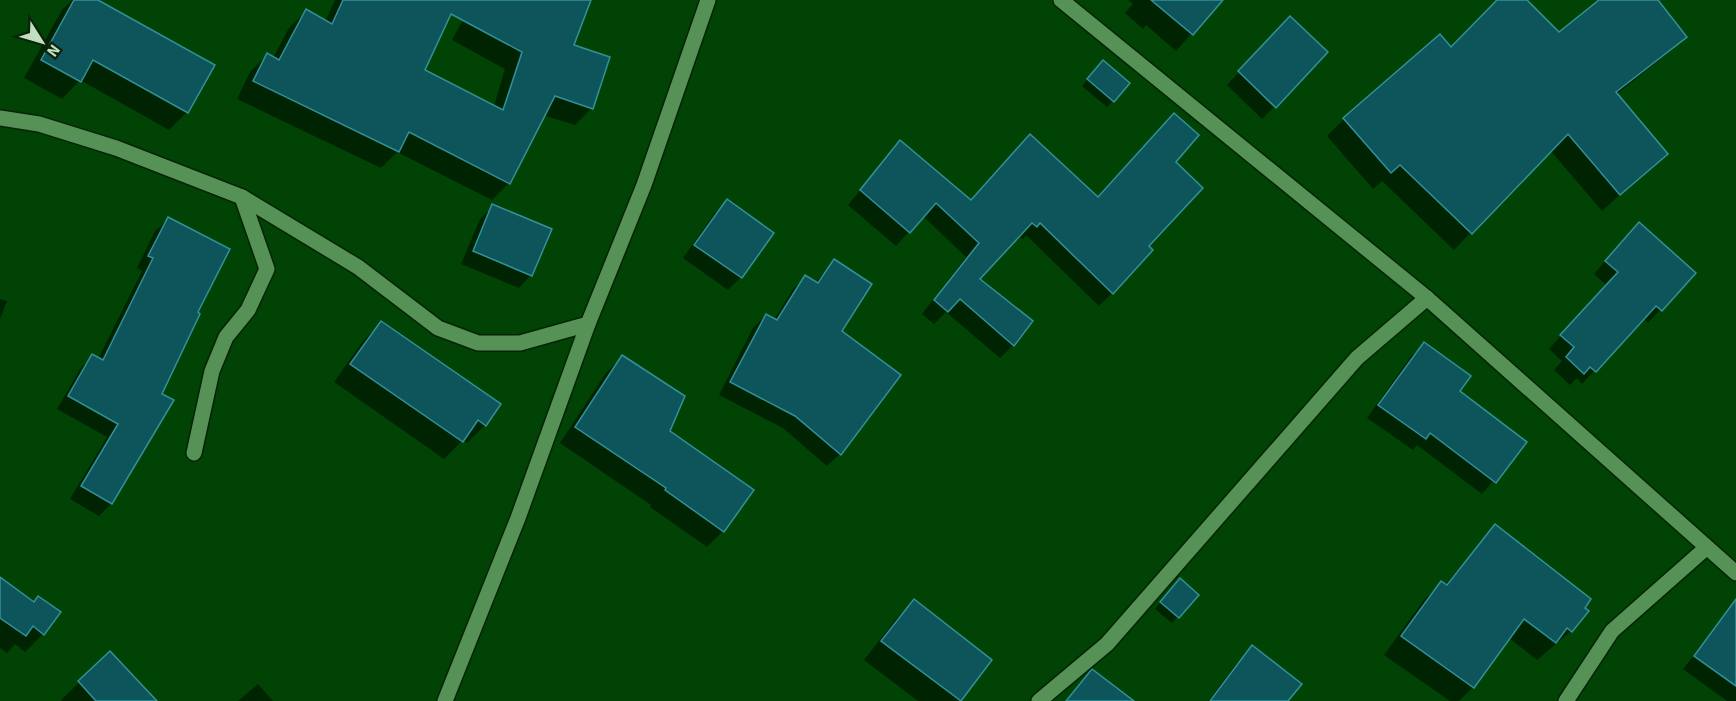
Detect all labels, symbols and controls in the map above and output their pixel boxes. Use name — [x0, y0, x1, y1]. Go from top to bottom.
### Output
north arrow — [12, 12, 72, 72]
text: N — [41, 40, 65, 61]

